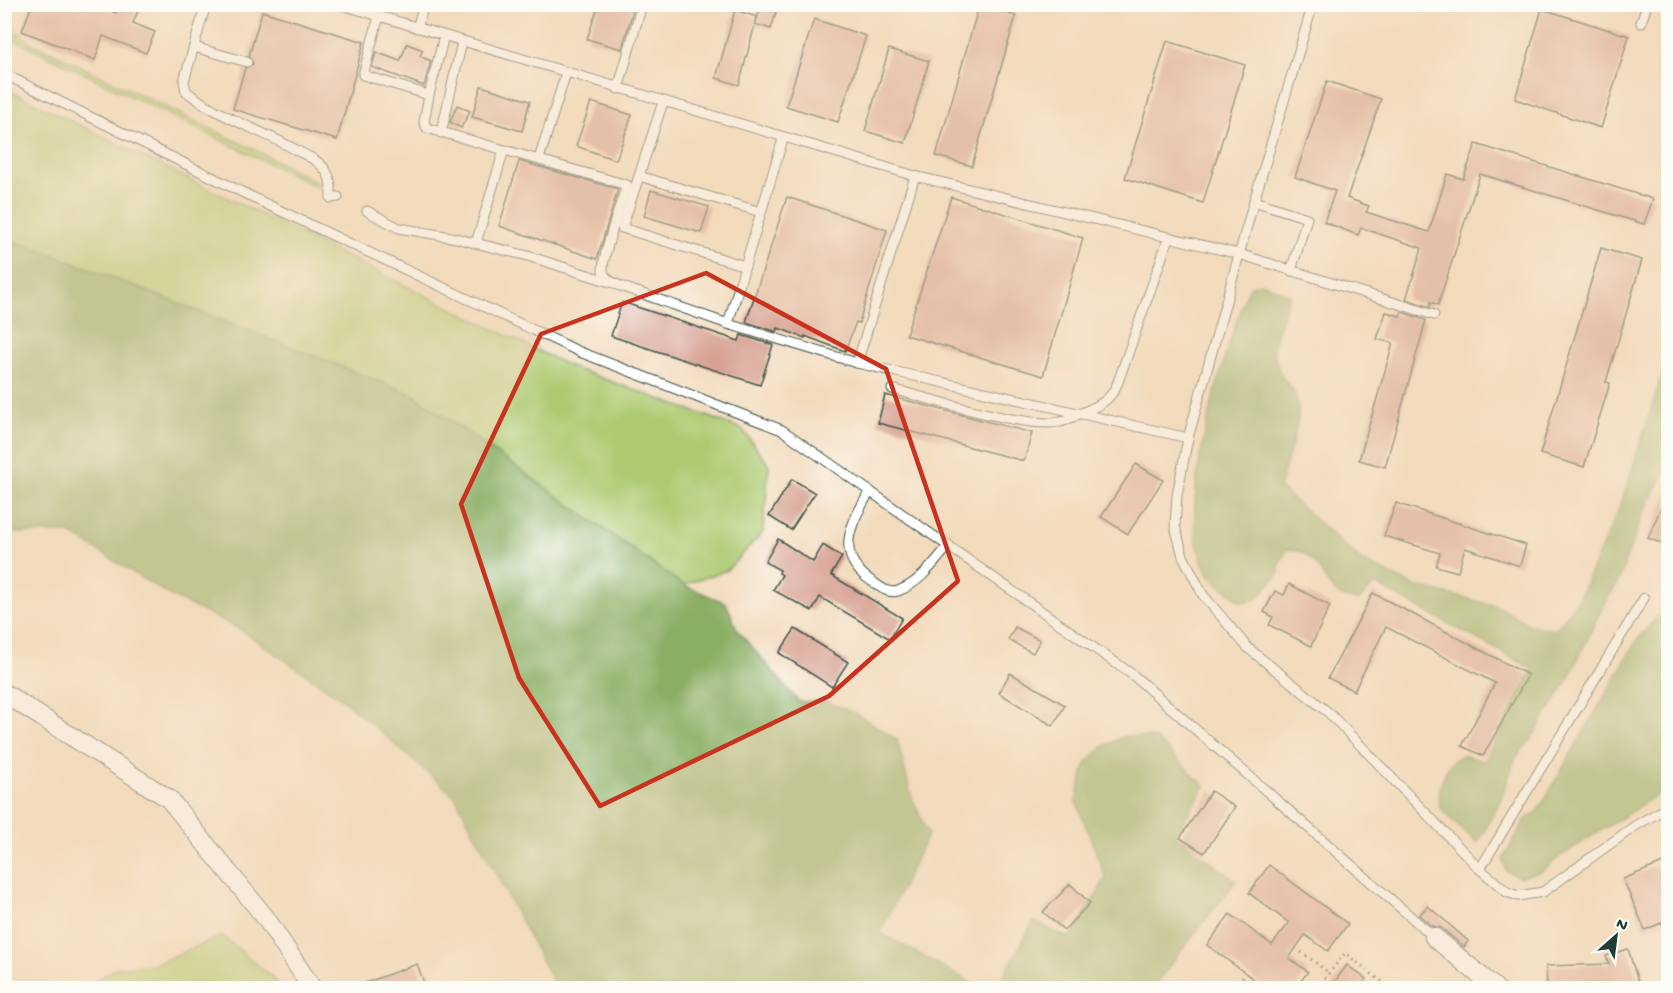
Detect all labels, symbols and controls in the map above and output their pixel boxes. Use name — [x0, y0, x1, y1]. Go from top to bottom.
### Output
north arrow — [1586, 906, 1646, 966]
text: N — [1612, 915, 1631, 937]

